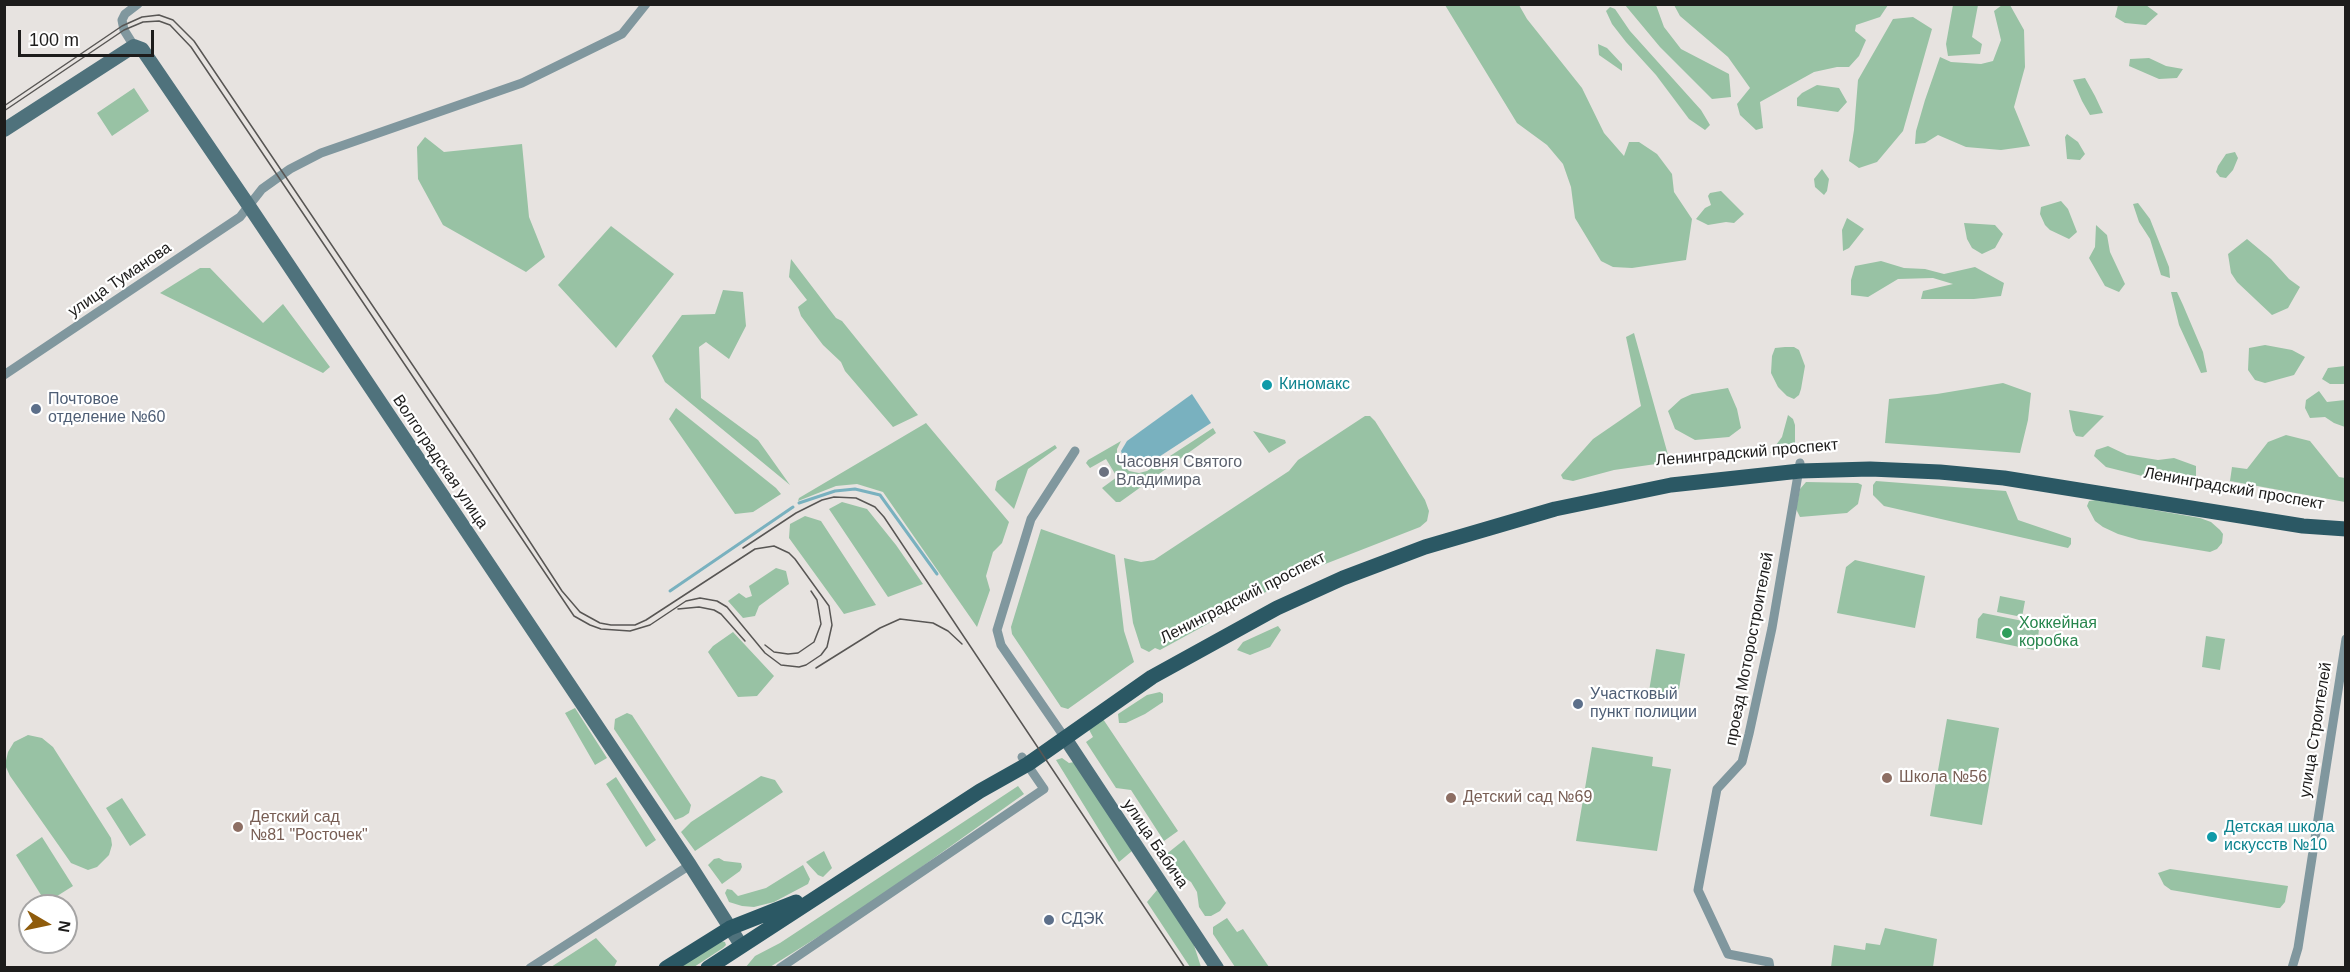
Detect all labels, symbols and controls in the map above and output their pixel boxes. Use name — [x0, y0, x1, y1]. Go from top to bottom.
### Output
scale bar — [21, 18, 158, 56]
text: 100 m — [29, 30, 79, 50]
street label: улица Туманова — [65, 238, 175, 322]
place label: Киномакс — [1279, 375, 1350, 395]
marker: Киномакс — [1260, 378, 1274, 392]
place label: Почтовое отделение №60 — [48, 390, 165, 428]
street label: Волгоградская улица — [388, 391, 492, 533]
marker: Почтовое отделение №60 — [29, 402, 43, 416]
street label: Ленинградский проспект — [1655, 435, 1839, 471]
place label: Часовня Святого Владимира — [1116, 453, 1242, 491]
street label: Ленинградский проспект — [2142, 464, 2326, 514]
marker: Часовня Святого Владимира — [1097, 465, 1111, 479]
street label: Ленинградский проспект — [1157, 548, 1329, 648]
street label: проезд Моторостроителей — [1722, 551, 1778, 747]
place label: Хоккейная коробка — [2019, 614, 2097, 652]
marker: Хоккейная коробка — [2000, 626, 2014, 640]
street label: улица Строителей — [2296, 661, 2336, 799]
place label: Участковый пункт полиции — [1590, 685, 1697, 723]
marker: Участковый пункт полиции — [1571, 697, 1585, 711]
place label: Школа №56 — [1899, 768, 1987, 788]
marker: Школа №56 — [1880, 771, 1894, 785]
place label: Детский сад №69 — [1463, 788, 1592, 808]
marker: Детский сад №69 — [1444, 791, 1458, 805]
street label: улица Бабича — [1118, 796, 1192, 892]
place label: Детский сад №81 "Росточек" — [250, 808, 368, 846]
place label: Детская школа искусств №10 — [2224, 818, 2335, 856]
marker: Детский сад №81 "Росточек" — [231, 820, 245, 834]
marker: Детская школа искусств №10 — [2205, 830, 2219, 844]
north arrow — [18, 894, 78, 954]
place label: СДЭК — [1061, 910, 1104, 930]
marker: СДЭК — [1042, 913, 1056, 927]
text: N — [55, 920, 74, 934]

